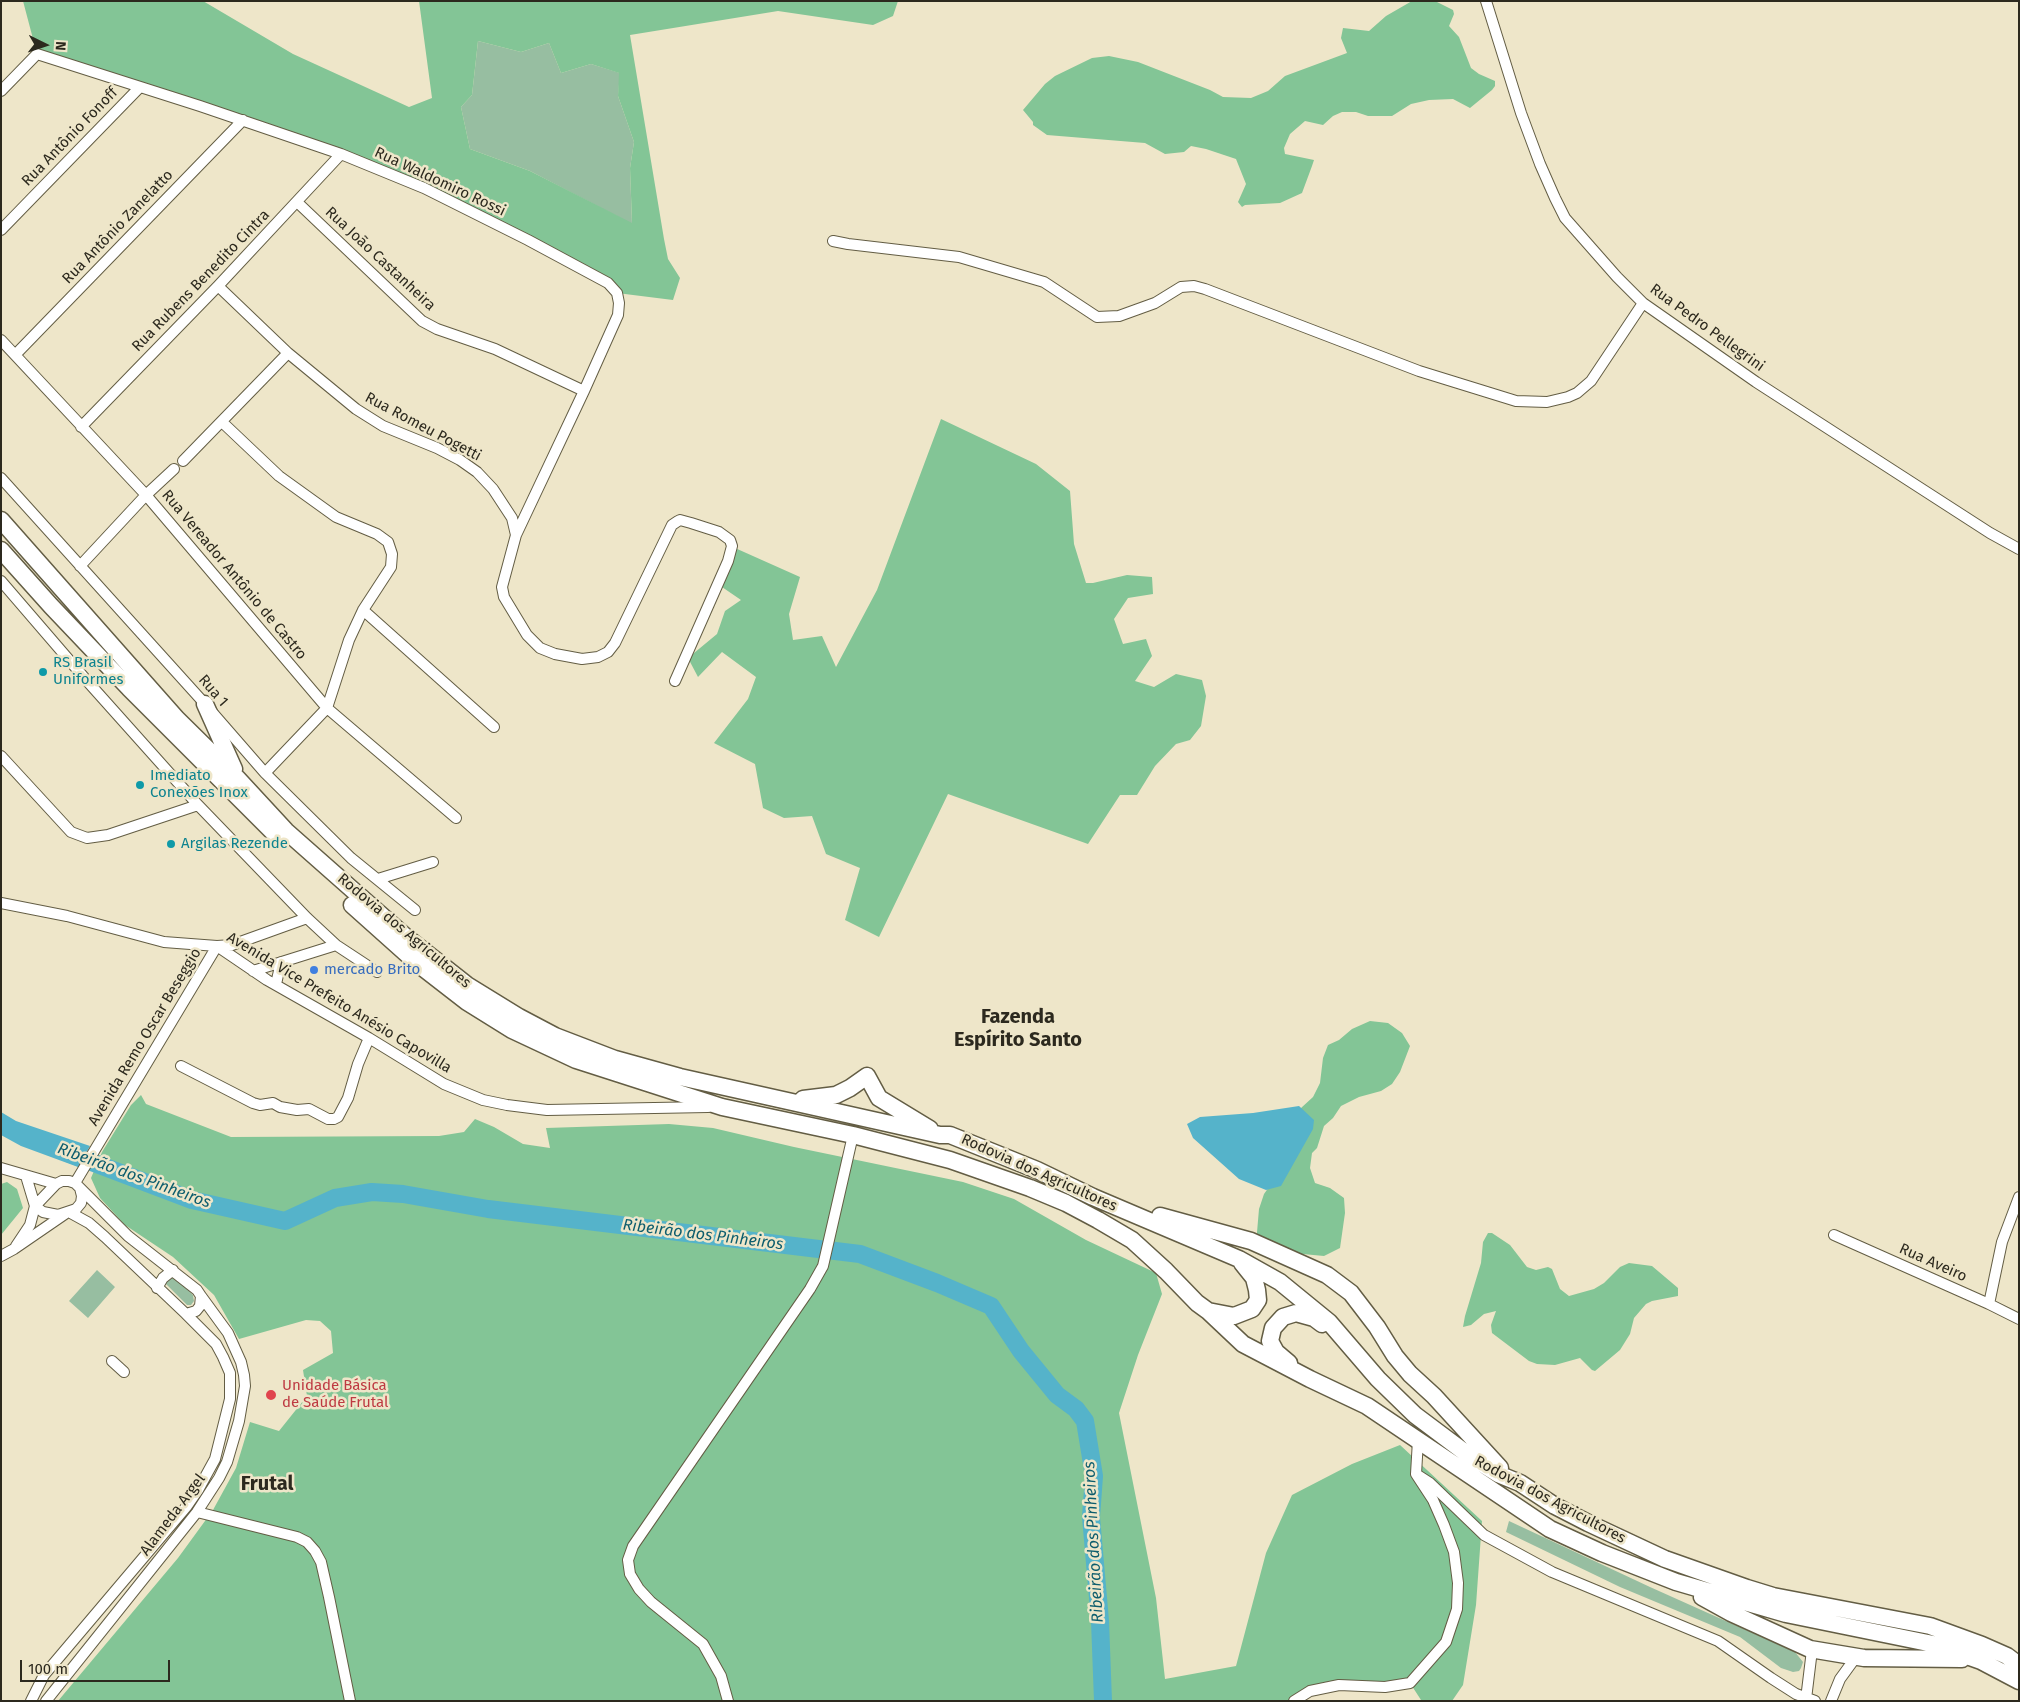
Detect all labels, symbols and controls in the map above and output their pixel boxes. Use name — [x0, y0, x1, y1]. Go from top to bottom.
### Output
north arrow — [20, 20, 70, 70]
text: N — [52, 41, 69, 51]
street label: Rua Antônio Fonoff — [18, 84, 122, 190]
street label: Rua Waldomiro Rossi — [371, 144, 509, 220]
street label: Rua Antônio Zanelatto — [59, 166, 177, 288]
street label: Rua João Castanheira — [321, 203, 439, 315]
street label: Rua Rubens Benedito Cintra — [128, 206, 274, 356]
street label: Rua Pedro Pellegrini — [1646, 280, 1768, 376]
street label: Rua Romeu Pogetti — [362, 389, 484, 465]
street label: Rua Vereador Antônio de Castro — [158, 486, 310, 664]
place label: RS Brasil Uniformes — [53, 654, 123, 689]
marker: RS Brasil Uniformes — [37, 666, 49, 678]
street label: Rua 1 — [194, 671, 232, 711]
place label: Imediato Conexões Inox — [150, 767, 248, 802]
marker: Imediato Conexões Inox — [134, 779, 146, 791]
place label: Argilas Rezende — [181, 835, 288, 853]
marker: Argilas Rezende — [165, 838, 177, 850]
street label: Rodovia dos Agricultores — [334, 870, 474, 992]
street label: Avenida Vice Prefeito Anésio Capovilla — [223, 929, 455, 1077]
street label: Avenida Remo Oscar Beseggio — [85, 945, 205, 1129]
place label: mercado Brito — [324, 961, 420, 979]
marker: mercado Brito — [308, 964, 320, 976]
district label: Fazenda Espírito Santo — [954, 1005, 1082, 1052]
street label: Rodovia dos Agricultores — [958, 1130, 1120, 1216]
water label: Ribeirão dos Pinheiros — [55, 1139, 213, 1213]
water label: Ribeirão dos Pinheiros — [622, 1216, 784, 1254]
street label: Rua Aveiro — [1896, 1240, 1970, 1286]
place label: Unidade Básica de Saúde Frutal — [282, 1377, 388, 1412]
marker: Unidade Básica de Saúde Frutal — [264, 1388, 278, 1402]
street label: Rodovia dos Agricultores — [1471, 1452, 1629, 1548]
water label: Ribeirão dos Pinheiros — [1080, 1461, 1108, 1623]
street label: Alameda Argel — [136, 1471, 210, 1559]
district label: Frutal — [241, 1472, 293, 1496]
scale bar — [22, 1650, 172, 1682]
text: 100 m — [28, 1660, 68, 1678]

